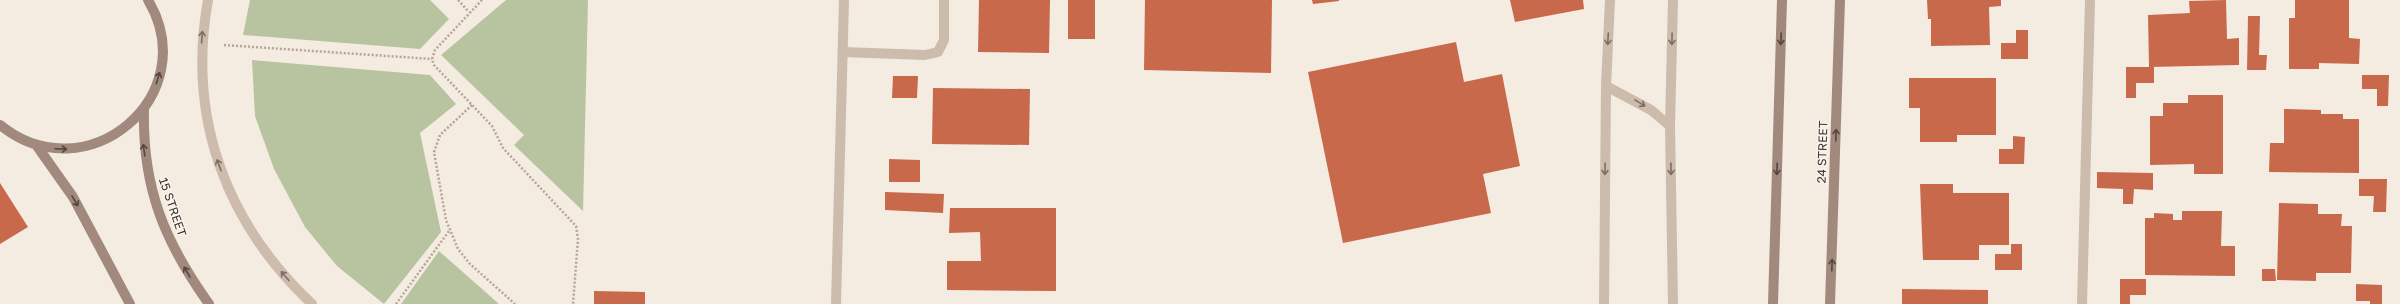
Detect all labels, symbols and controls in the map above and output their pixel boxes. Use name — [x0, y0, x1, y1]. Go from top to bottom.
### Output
one-way arrow — [199, 31, 206, 44]
one-way arrow — [1605, 32, 1612, 45]
one-way arrow — [1669, 32, 1676, 45]
one-way arrow — [1777, 32, 1785, 45]
one-way arrow — [155, 73, 163, 85]
one-way arrow — [1634, 99, 1645, 107]
street label: 24 STREET — [1813, 120, 1831, 184]
one-way arrow — [1832, 129, 1840, 142]
one-way arrow — [140, 144, 148, 157]
one-way arrow — [54, 145, 67, 153]
one-way arrow — [214, 159, 222, 171]
one-way arrow — [1601, 162, 1609, 175]
one-way arrow — [1667, 162, 1675, 175]
one-way arrow — [1773, 162, 1781, 175]
street label: 15 STREET — [156, 176, 190, 239]
one-way arrow — [72, 195, 80, 207]
one-way arrow — [1828, 259, 1835, 272]
one-way arrow — [182, 266, 190, 278]
one-way arrow — [280, 271, 289, 281]

